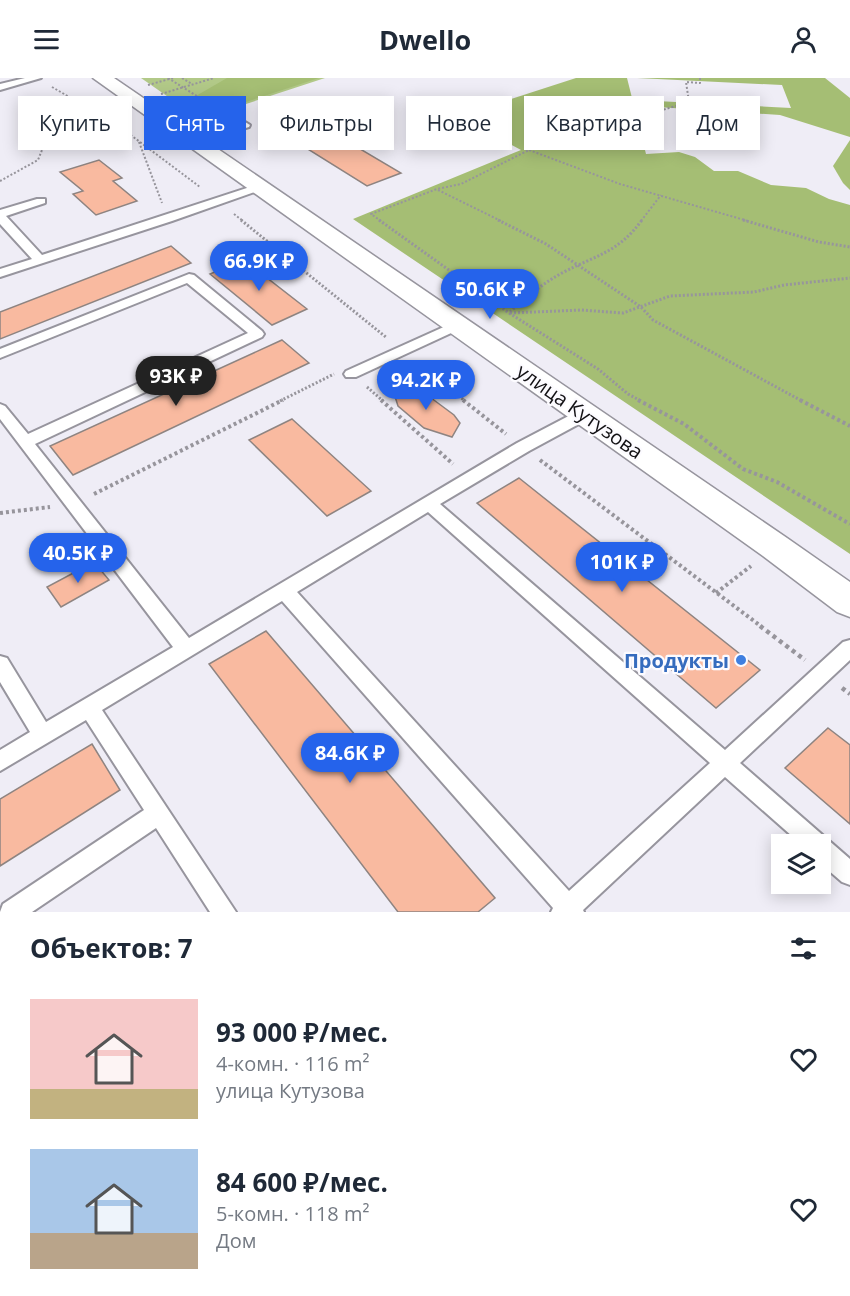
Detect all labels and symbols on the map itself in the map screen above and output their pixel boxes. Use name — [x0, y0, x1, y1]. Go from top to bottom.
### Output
pin: 66.9K ₽ — [204, 241, 314, 292]
pin: 50.6K ₽ — [435, 269, 545, 320]
pin: 93K ₽ — [134, 356, 218, 407]
street label: улица Кутузова — [511, 357, 649, 465]
pin: 94.2K ₽ — [371, 360, 481, 411]
pin: 40.5K ₽ — [23, 533, 133, 584]
pin: 101K ₽ — [573, 542, 671, 593]
place label: Продукты — [624, 647, 729, 674]
marker: Продукты — [734, 653, 748, 667]
pin: 84.6K ₽ — [295, 733, 405, 784]

